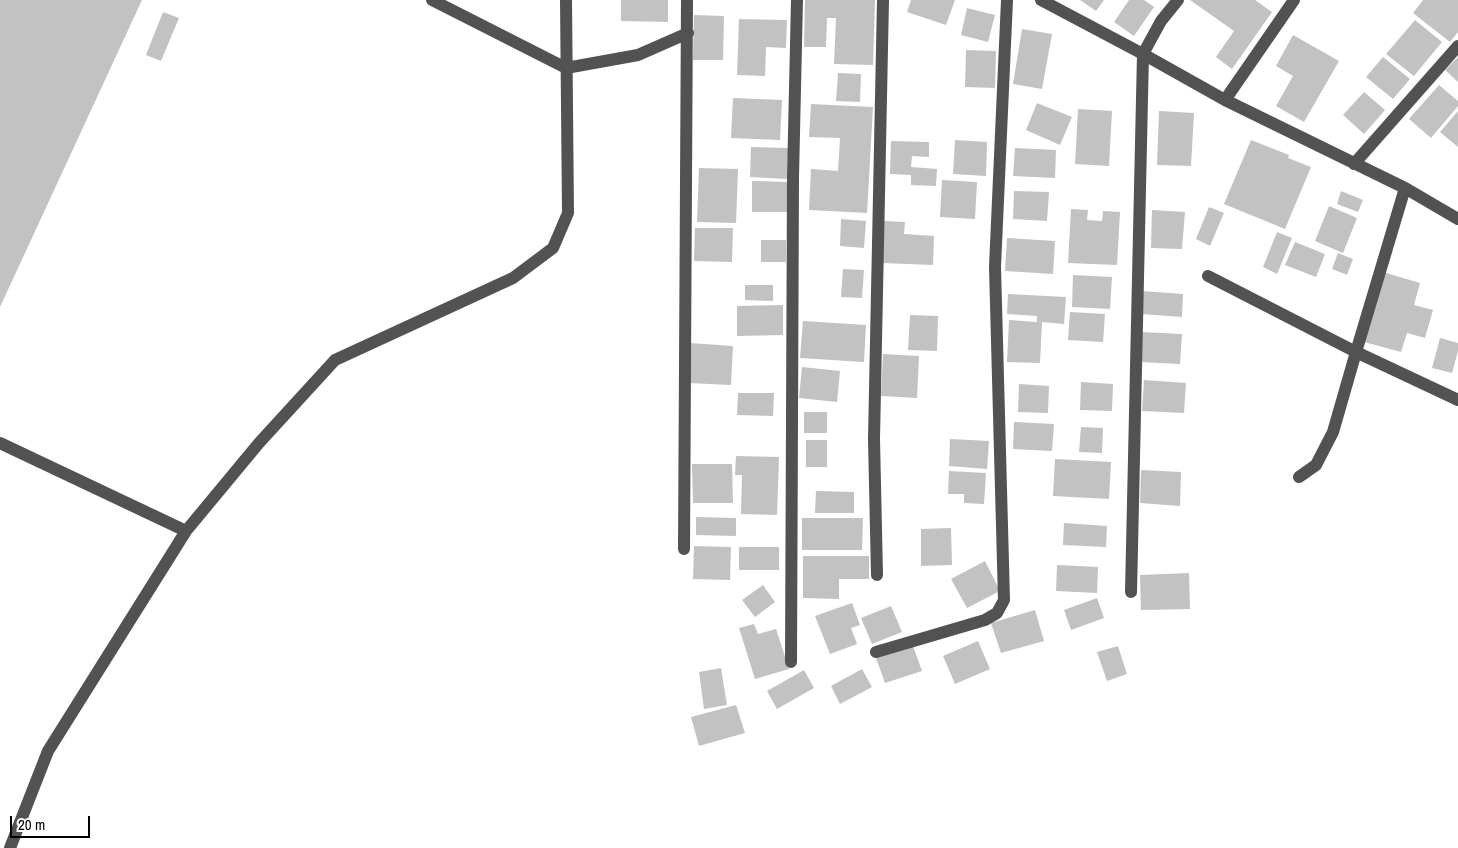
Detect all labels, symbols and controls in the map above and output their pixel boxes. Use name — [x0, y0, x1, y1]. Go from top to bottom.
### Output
scale bar — [12, 806, 92, 838]
text: 20 m — [18, 814, 45, 835]

